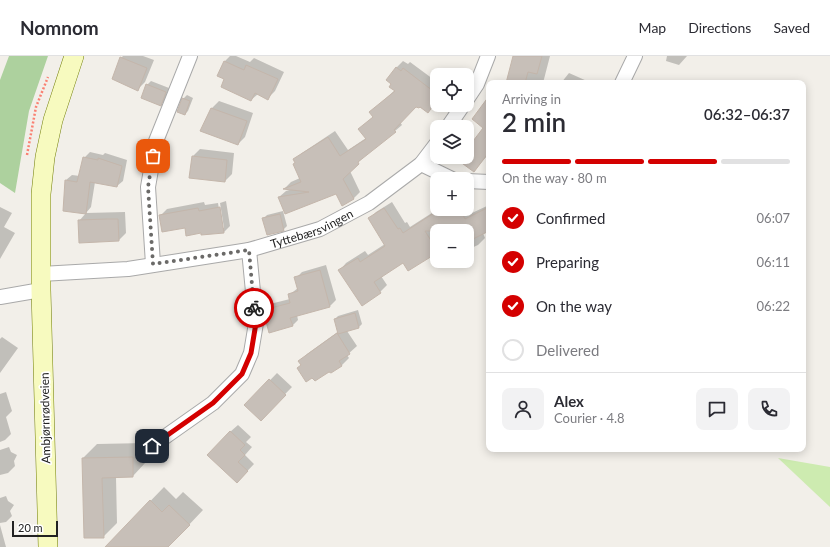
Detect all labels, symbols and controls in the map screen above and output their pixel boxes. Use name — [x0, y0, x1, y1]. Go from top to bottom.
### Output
text: Nomnom — [20, 16, 99, 39]
text: Map — [639, 19, 666, 36]
text: Directions — [688, 19, 751, 36]
text: Saved — [773, 19, 810, 36]
map controls — [430, 68, 474, 268]
button: locate — [430, 68, 474, 112]
text: Arriving in — [502, 91, 561, 107]
text: 06:32–06:37 — [704, 105, 790, 123]
text: 2 min — [502, 106, 566, 138]
button: layers — [430, 120, 474, 164]
pin — [136, 139, 170, 173]
icon: bag — [142, 145, 164, 167]
text: On the way · 80 m — [502, 170, 607, 186]
button: + — [430, 172, 474, 216]
street label: Tyttebærsvingen — [269, 205, 355, 251]
icon: check — [502, 207, 524, 229]
text: Confirmed — [536, 209, 605, 227]
text: 06:07 — [757, 210, 790, 226]
button: − — [430, 224, 474, 268]
icon: check — [502, 251, 524, 273]
text: Preparing — [536, 253, 599, 271]
text: 06:11 — [757, 254, 790, 270]
courier — [234, 288, 274, 328]
icon: check — [502, 295, 524, 317]
icon: bike — [243, 297, 265, 319]
text: On the way — [536, 297, 612, 315]
text: 06:22 — [757, 298, 790, 314]
text: Delivered — [536, 341, 599, 359]
street label: Ambjørnrødveien — [37, 372, 53, 464]
button: person — [502, 388, 544, 430]
button: chat — [696, 388, 738, 430]
button: phone — [748, 388, 790, 430]
text: Alex — [554, 392, 584, 410]
text: Courier · 4.8 — [554, 410, 625, 426]
pin — [135, 429, 169, 463]
icon: home — [141, 435, 163, 457]
scale bar — [12, 519, 58, 538]
text: 20 m — [18, 521, 43, 534]

